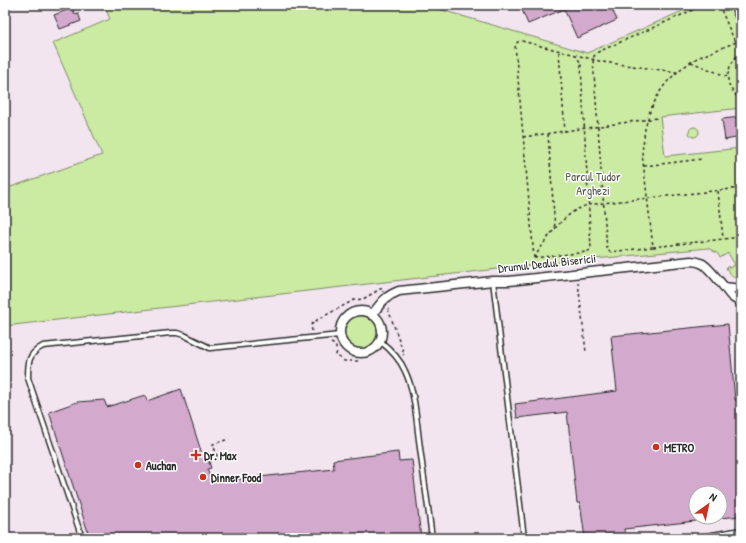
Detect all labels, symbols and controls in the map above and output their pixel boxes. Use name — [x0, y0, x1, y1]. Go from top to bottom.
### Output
park label: Parcul Tudor Arghezi — [565, 168, 621, 199]
street label: Drumul Dealul Bisericii — [497, 249, 597, 277]
place label: METRO — [664, 439, 695, 456]
marker: METRO — [651, 442, 661, 452]
place label: Dr. Max — [204, 447, 237, 464]
marker: Dr. Max — [191, 450, 201, 460]
place label: Auchan — [146, 457, 177, 474]
marker: Auchan — [133, 460, 143, 470]
place label: Dinner Food — [211, 469, 262, 486]
marker: Dinner Food — [198, 472, 208, 482]
north arrow — [688, 485, 728, 525]
text: N — [707, 489, 720, 504]

